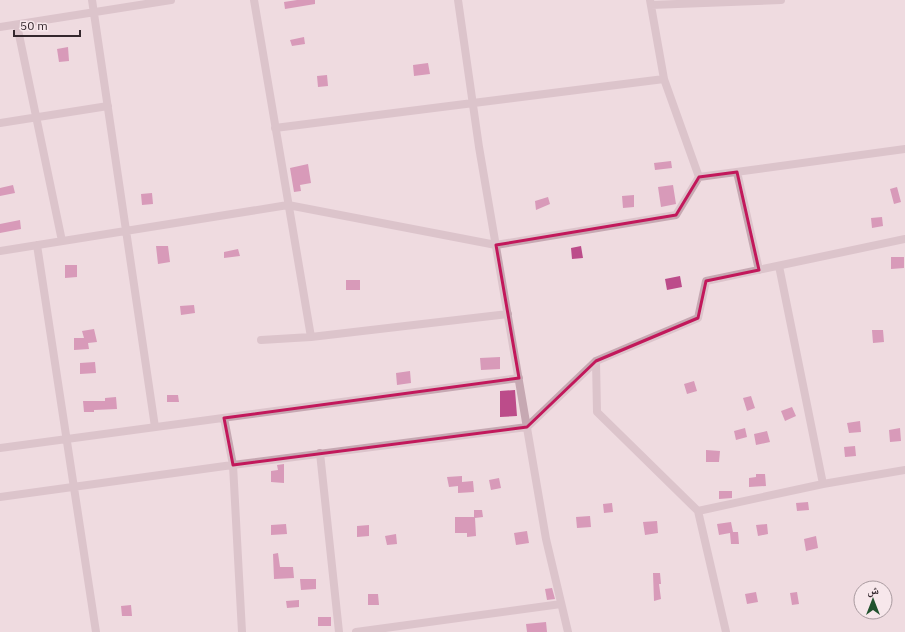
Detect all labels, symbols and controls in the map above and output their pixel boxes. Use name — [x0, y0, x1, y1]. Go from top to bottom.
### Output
scale bar — [14, 12, 80, 38]
text: 50 m — [20, 18, 48, 33]
north arrow — [853, 580, 893, 620]
text: ش — [867, 583, 879, 598]

